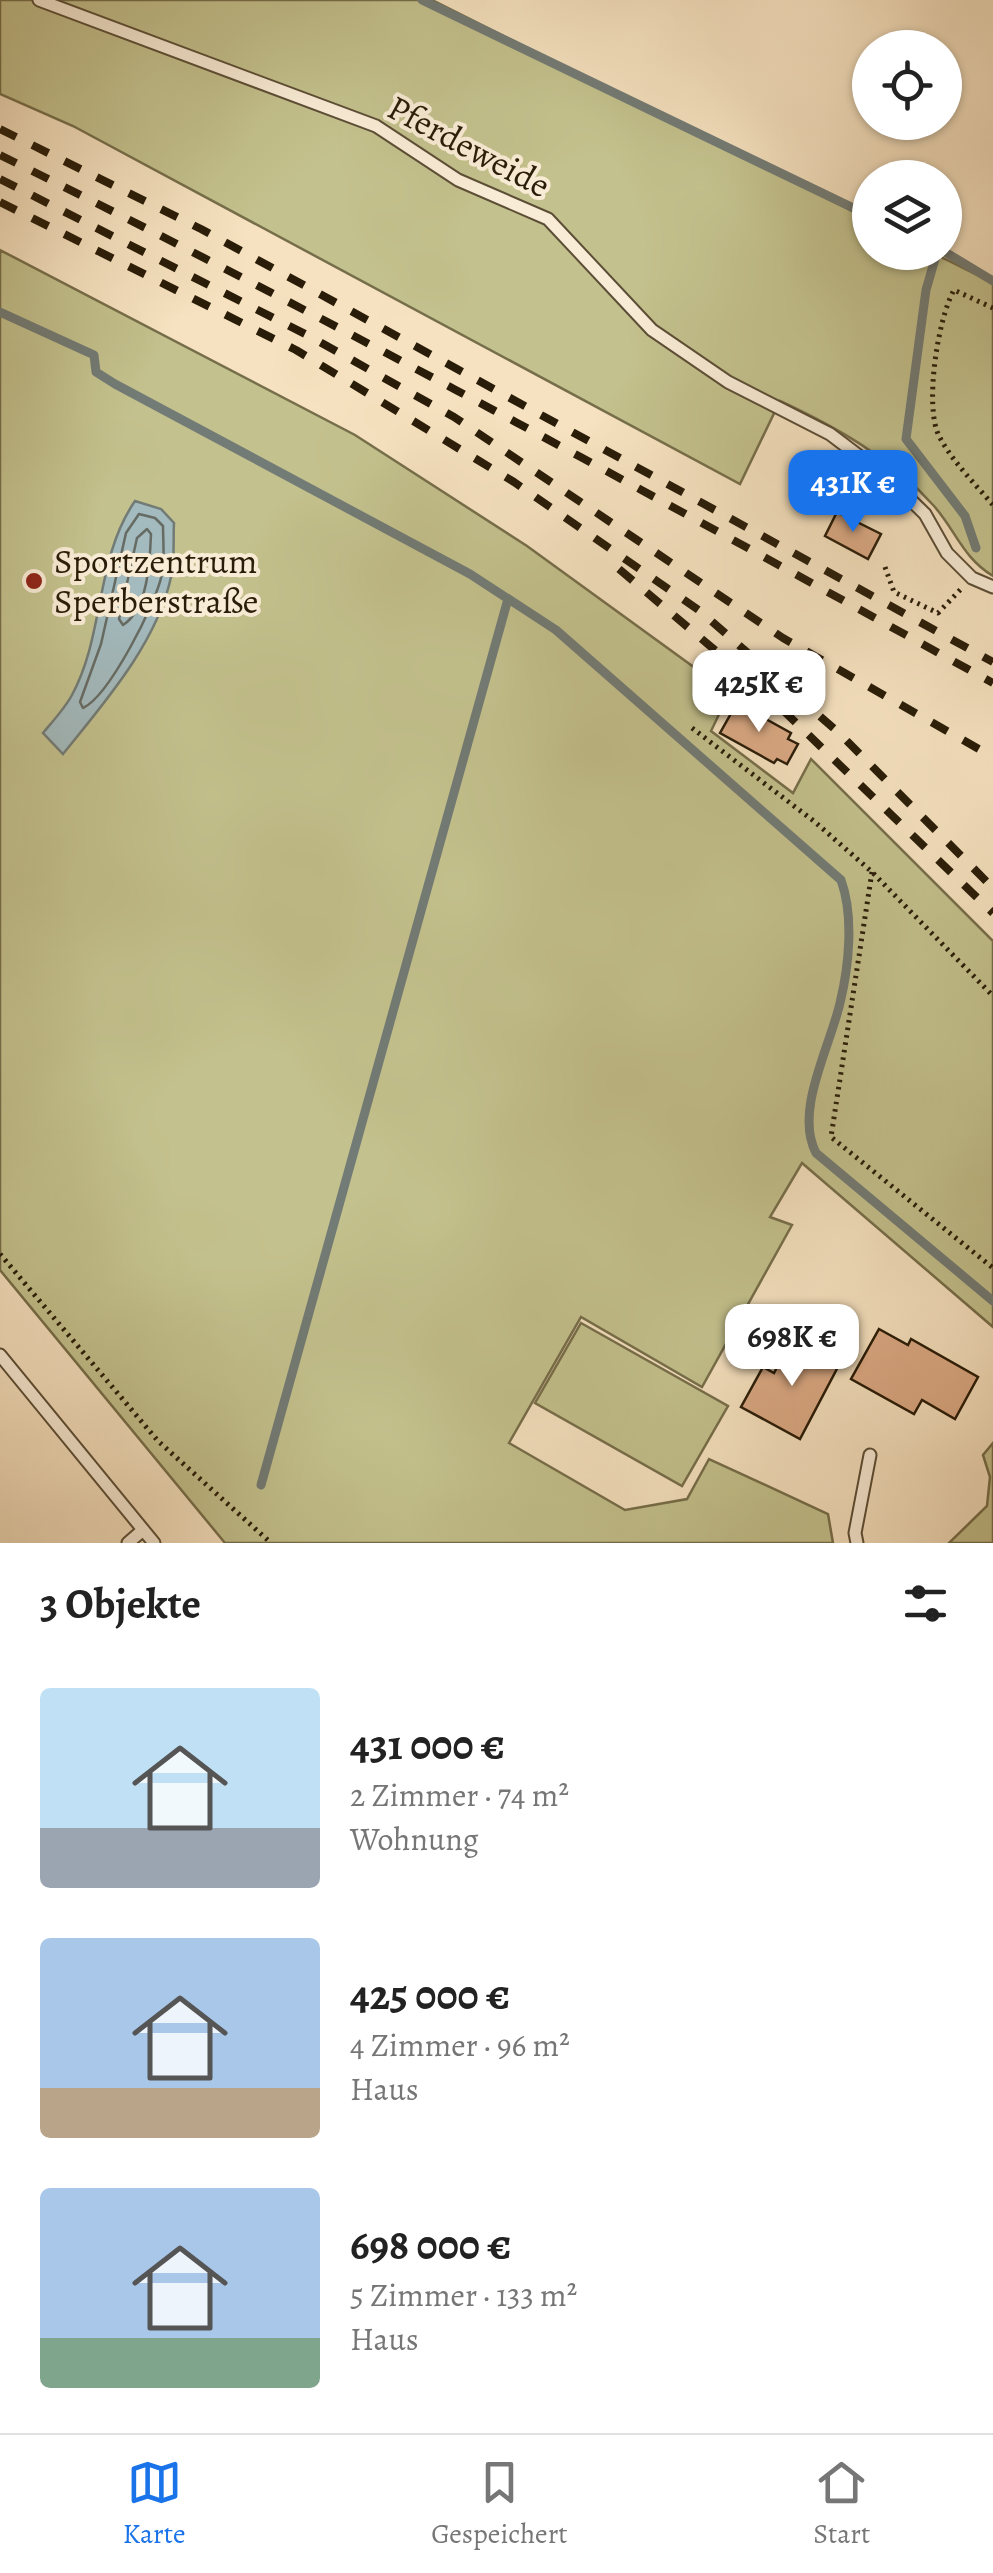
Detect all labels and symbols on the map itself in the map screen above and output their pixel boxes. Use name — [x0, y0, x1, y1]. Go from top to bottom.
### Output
street label: Pferdeweide — [379, 83, 559, 209]
pin: 431K € — [772, 450, 934, 535]
place label: Sportzentrum Sperberstraße — [54, 537, 258, 625]
marker: Sportzentrum Sperberstraße — [23, 570, 45, 592]
pin: 425K € — [678, 650, 840, 735]
pin: 698K € — [711, 1304, 873, 1389]

